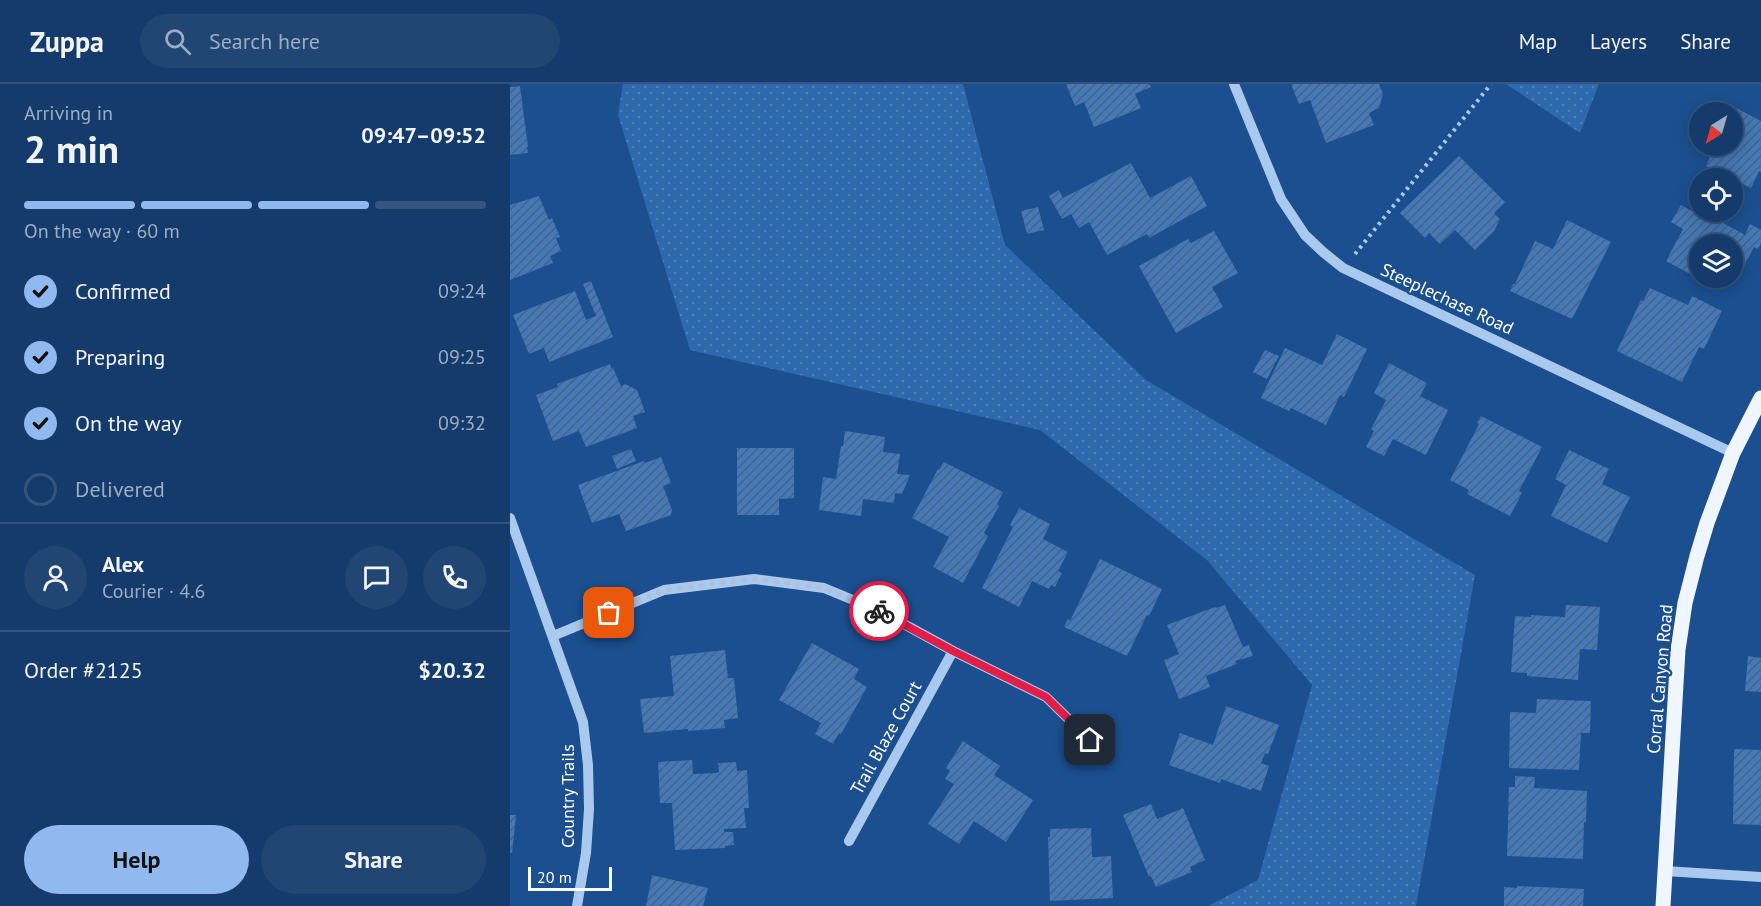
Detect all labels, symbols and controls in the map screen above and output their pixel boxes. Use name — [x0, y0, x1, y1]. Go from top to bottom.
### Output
search box — [140, 14, 560, 68]
text: Zuppa — [30, 23, 104, 60]
icon: search — [161, 25, 194, 58]
text: Search here — [209, 27, 320, 55]
text: Map — [1519, 28, 1557, 55]
text: Layers — [1590, 28, 1647, 55]
text: Share — [1680, 28, 1731, 55]
text: Arriving in — [24, 100, 113, 126]
north arrow — [1689, 102, 1743, 156]
map controls — [1689, 102, 1743, 288]
text: 09:47–09:52 — [361, 121, 486, 149]
text: 2 min — [24, 123, 119, 174]
button: locate — [1689, 168, 1743, 222]
text: On the way · 60 m — [24, 218, 180, 244]
button: layers — [1689, 234, 1743, 288]
street label: Steeplechase Road — [1377, 258, 1517, 339]
icon: check — [24, 275, 57, 308]
text: Confirmed — [75, 277, 171, 305]
text: 09:24 — [438, 278, 486, 304]
icon: check — [24, 341, 57, 374]
text: Preparing — [75, 343, 165, 371]
text: 09:25 — [438, 344, 486, 370]
icon: check — [24, 407, 57, 440]
text: On the way — [75, 409, 182, 437]
text: 09:32 — [438, 410, 486, 436]
text: Delivered — [75, 475, 165, 503]
button: person — [24, 546, 87, 609]
button: chat — [345, 546, 408, 609]
button: phone — [423, 546, 486, 609]
text: Alex — [102, 550, 144, 578]
text: Courier · 4.6 — [102, 578, 205, 604]
courier — [849, 581, 909, 641]
pin — [583, 587, 634, 638]
icon: bike — [863, 595, 896, 628]
icon: bag — [592, 596, 625, 629]
street label: Corral Canyon Road — [1642, 603, 1677, 755]
text: Order #2125 — [24, 656, 143, 684]
text: $20.32 — [418, 656, 486, 684]
street label: Trail Blaze Court — [845, 677, 926, 799]
pin — [1064, 714, 1115, 765]
icon: home — [1073, 723, 1106, 756]
street label: Country Trails — [556, 744, 579, 848]
button: Help — [24, 825, 249, 894]
button: Share — [261, 825, 486, 894]
scale bar — [528, 864, 612, 892]
text: 20 m — [537, 867, 572, 887]

